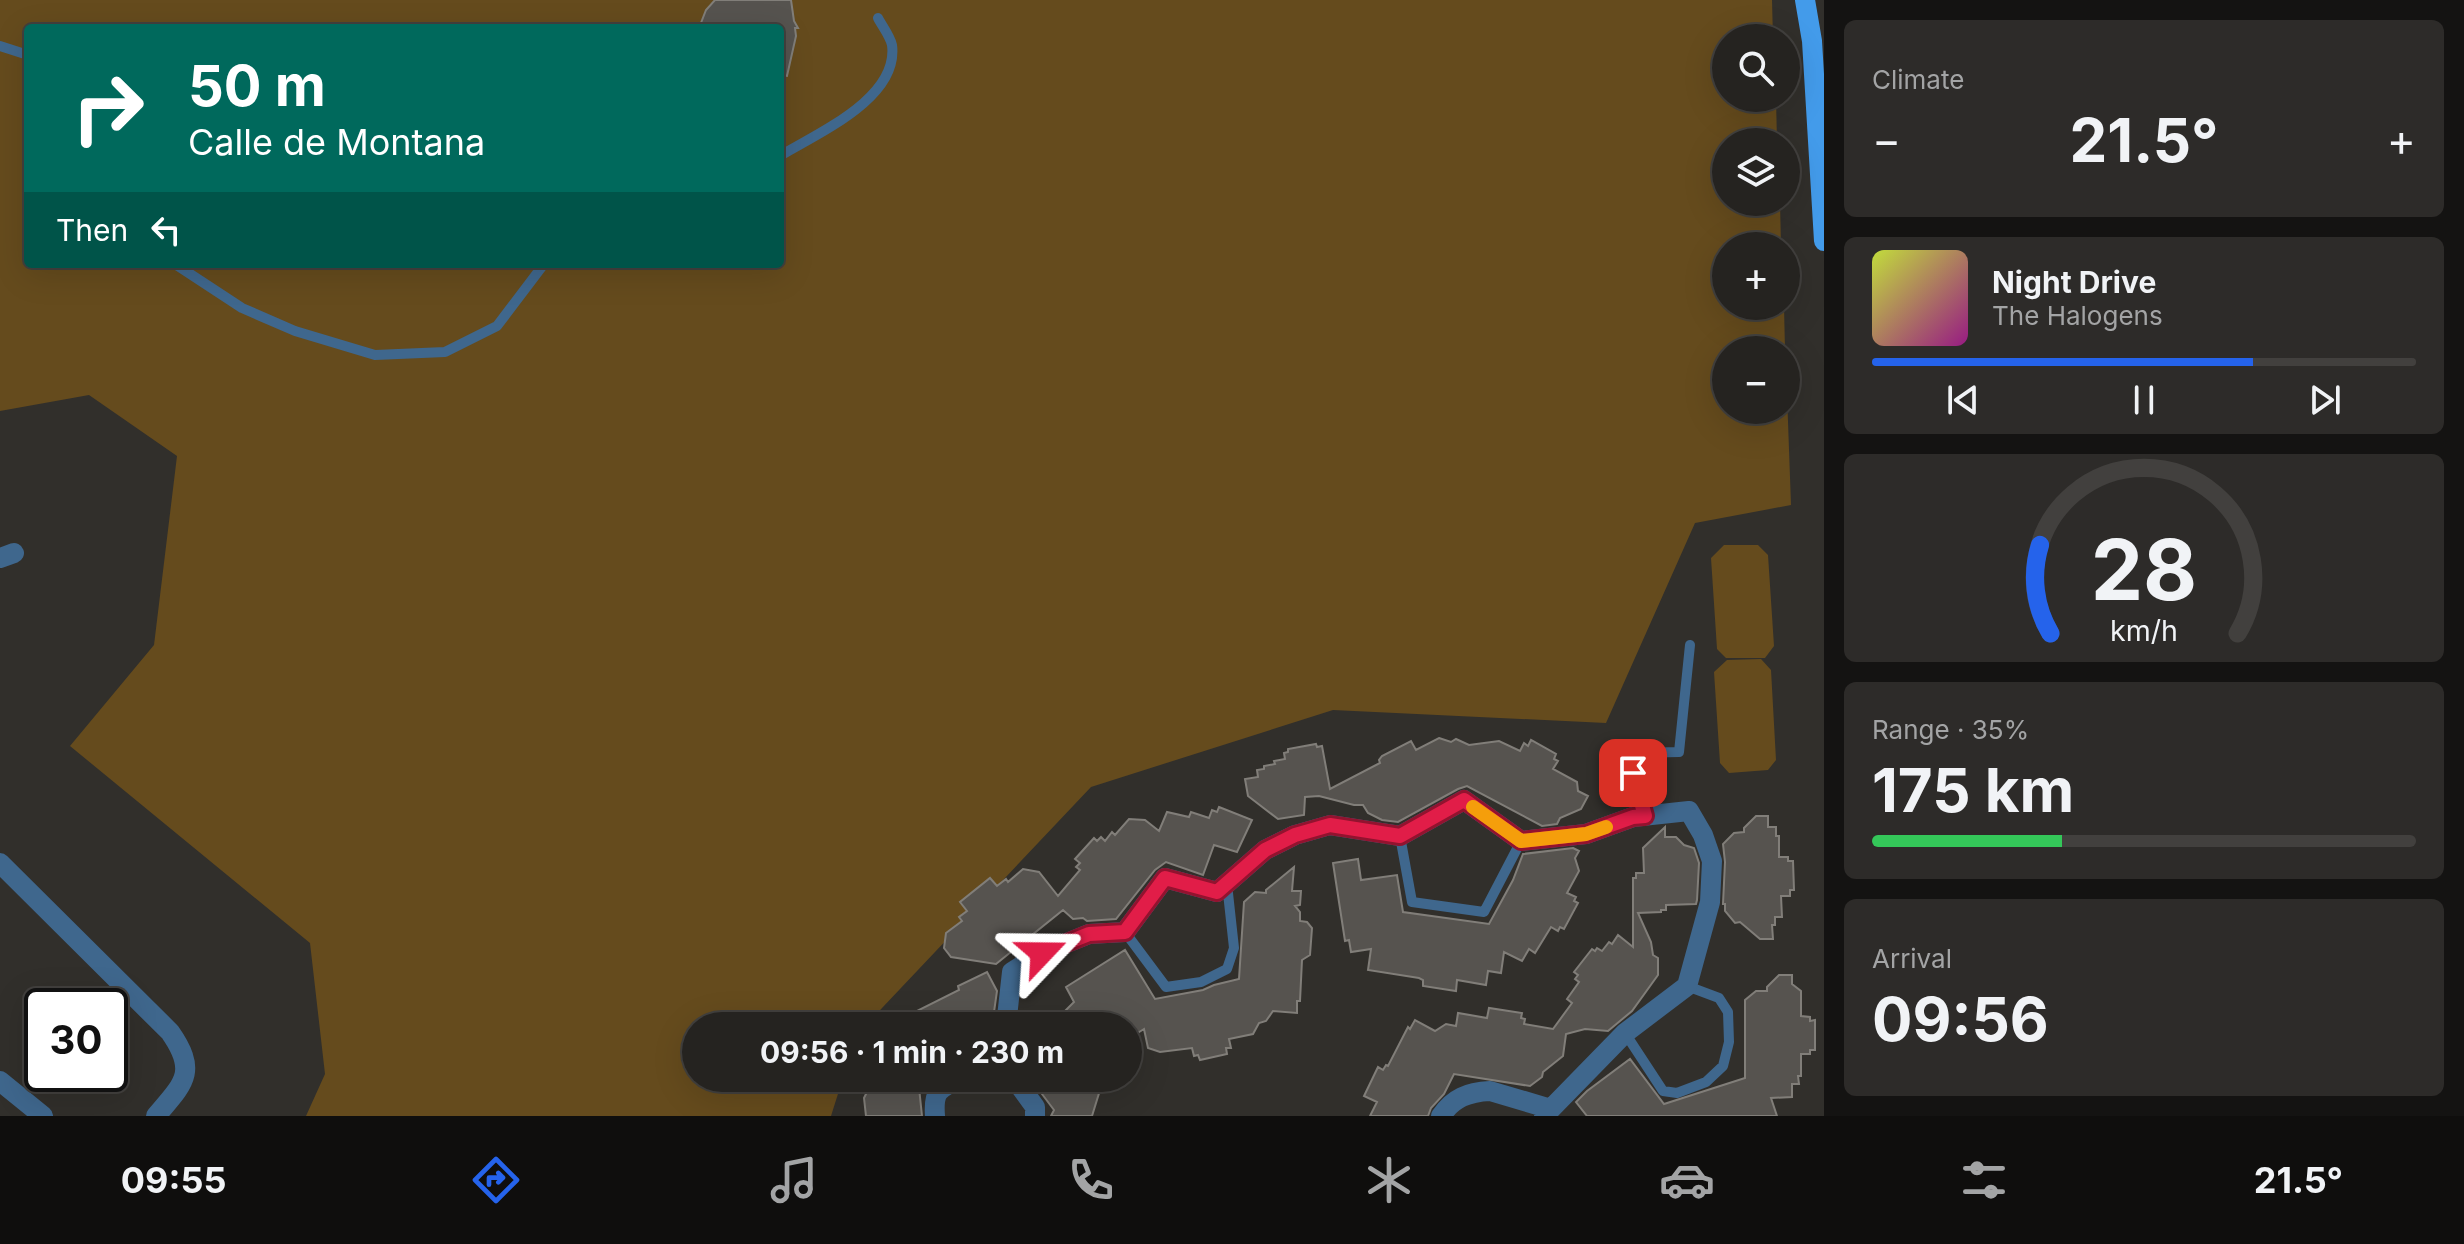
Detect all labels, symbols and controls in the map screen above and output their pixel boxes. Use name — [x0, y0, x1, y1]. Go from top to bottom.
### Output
map controls — [1712, 24, 1800, 424]
button: search — [1712, 24, 1800, 112]
text: 50 m — [188, 52, 326, 120]
icon: right — [56, 56, 160, 160]
text: Climate — [1872, 64, 1964, 95]
text: 21.5° — [2070, 104, 2218, 176]
text: − — [1872, 113, 1901, 167]
text: + — [2387, 113, 2416, 167]
text: Calle de Montana — [188, 120, 485, 164]
button: layers — [1712, 128, 1800, 216]
icon: left — [144, 208, 188, 252]
text: Then — [56, 212, 128, 248]
button: + — [1712, 232, 1800, 320]
text: Night Drive — [1992, 264, 2156, 300]
text: The Halogens — [1992, 300, 2163, 331]
button: − — [1712, 336, 1800, 424]
icon: previous — [1941, 378, 1985, 422]
icon: pause — [2122, 378, 2166, 422]
icon: next — [2303, 378, 2347, 422]
text: 28 — [2091, 519, 2197, 620]
text: km/h — [2110, 613, 2178, 648]
text: Range · 35% — [1872, 714, 2029, 745]
pin — [1599, 739, 1667, 807]
icon: arrive — [1611, 751, 1655, 795]
text: 175 km — [1872, 754, 2074, 826]
position arrow — [1000, 911, 1084, 995]
text: Arrival — [1872, 943, 1952, 974]
text: 09:56 — [1872, 983, 2049, 1055]
speed limit sign: 30 — [24, 988, 128, 1092]
text: 09:56 · 1 min · 230 m — [760, 1034, 1064, 1070]
icon: directions — [468, 1152, 524, 1208]
icon: music — [766, 1152, 822, 1208]
icon: phone — [1063, 1152, 1119, 1208]
icon: climate — [1361, 1152, 1417, 1208]
icon: car — [1659, 1152, 1715, 1208]
icon: filters — [1956, 1152, 2012, 1208]
text: 09:55 — [121, 1158, 227, 1202]
text: 21.5° — [2254, 1158, 2343, 1202]

